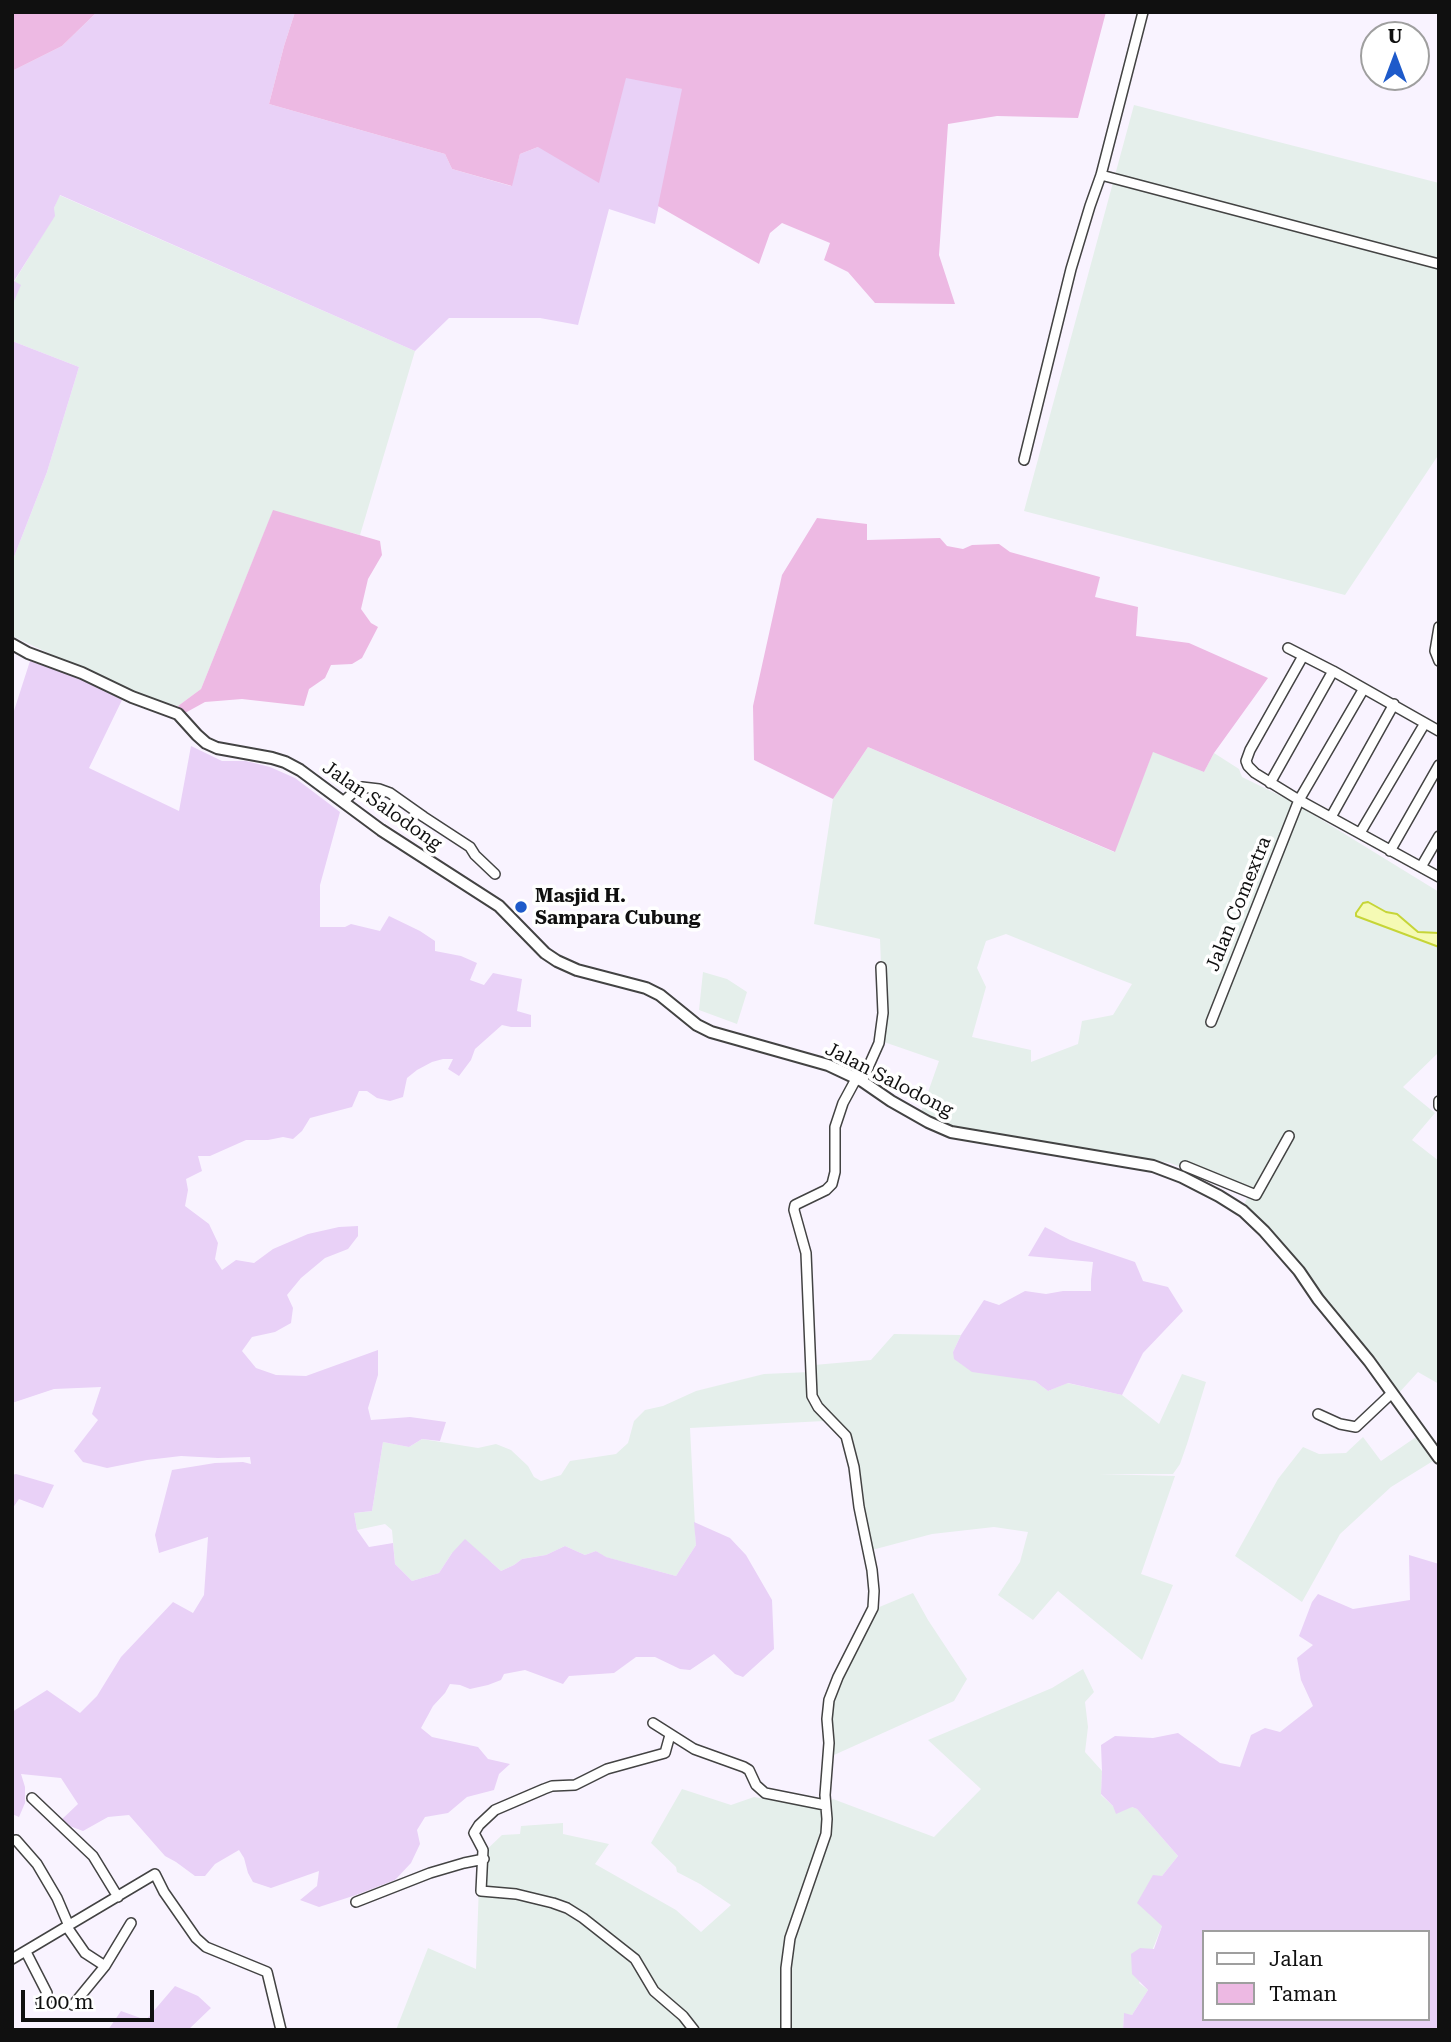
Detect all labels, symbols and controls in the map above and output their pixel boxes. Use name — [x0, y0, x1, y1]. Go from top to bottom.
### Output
north arrow — [1360, 21, 1430, 91]
text: U — [1388, 25, 1402, 48]
street label: Jalan Salodong — [318, 756, 446, 856]
street label: Jalan Comextra — [1202, 833, 1276, 975]
place label: Masjid H. Sampara Cubung — [535, 885, 700, 929]
marker: Masjid H. Sampara Cubung — [513, 899, 529, 915]
street label: Jalan Salodong — [821, 1038, 957, 1122]
legend — [1202, 1930, 1430, 2021]
text: Jalan — [1269, 1947, 1323, 1971]
scale bar — [24, 1976, 158, 2020]
text: Taman — [1269, 1982, 1337, 2006]
text: 100 m — [34, 1990, 94, 2014]

